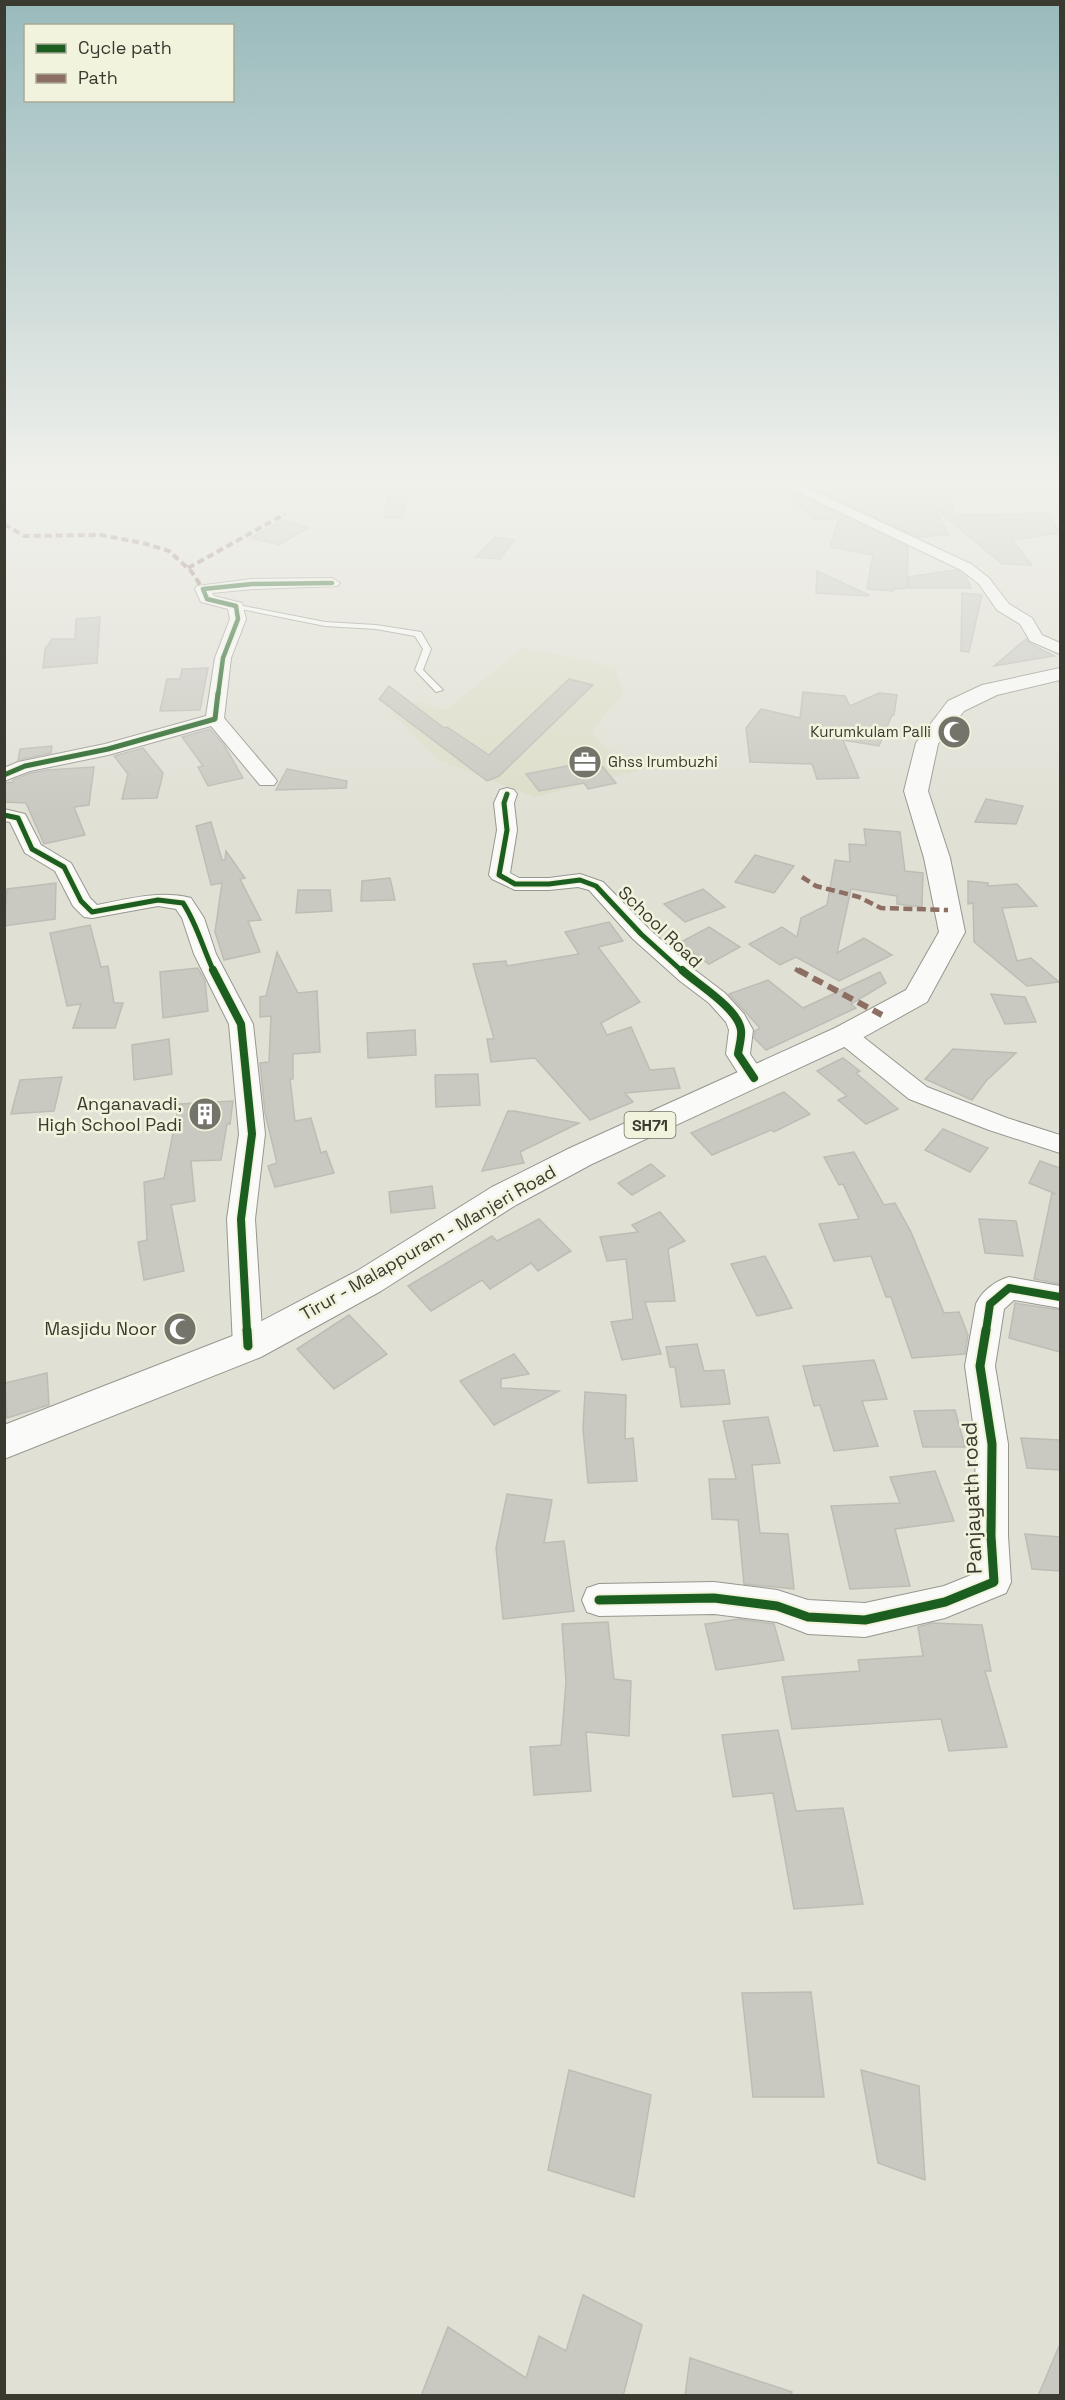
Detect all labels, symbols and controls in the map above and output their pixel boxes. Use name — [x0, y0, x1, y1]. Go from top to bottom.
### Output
legend — [24, 24, 234, 102]
text: Cycle path — [78, 36, 172, 59]
text: Path — [78, 66, 118, 89]
mosque icon: Kurumkulam Palli — [936, 714, 972, 750]
place label: Kurumkulam Palli — [810, 722, 931, 741]
office icon: Ghss Irumbuzhi — [567, 744, 603, 780]
place label: Ghss Irumbuzhi — [608, 752, 718, 771]
street label: School Road — [613, 881, 707, 973]
place label: Anganavadi, High School Padi — [38, 1092, 182, 1136]
building icon: Anganavadi, High School Padi — [187, 1096, 223, 1132]
road number: SH71 — [624, 1112, 676, 1138]
street label: Tirur - Malappuram - Manjeri Road — [296, 1160, 560, 1325]
mosque icon: Masjidu Noor — [162, 1311, 198, 1347]
place label: Masjidu Noor — [45, 1317, 157, 1340]
street label: Panjayath road — [955, 1421, 988, 1575]

